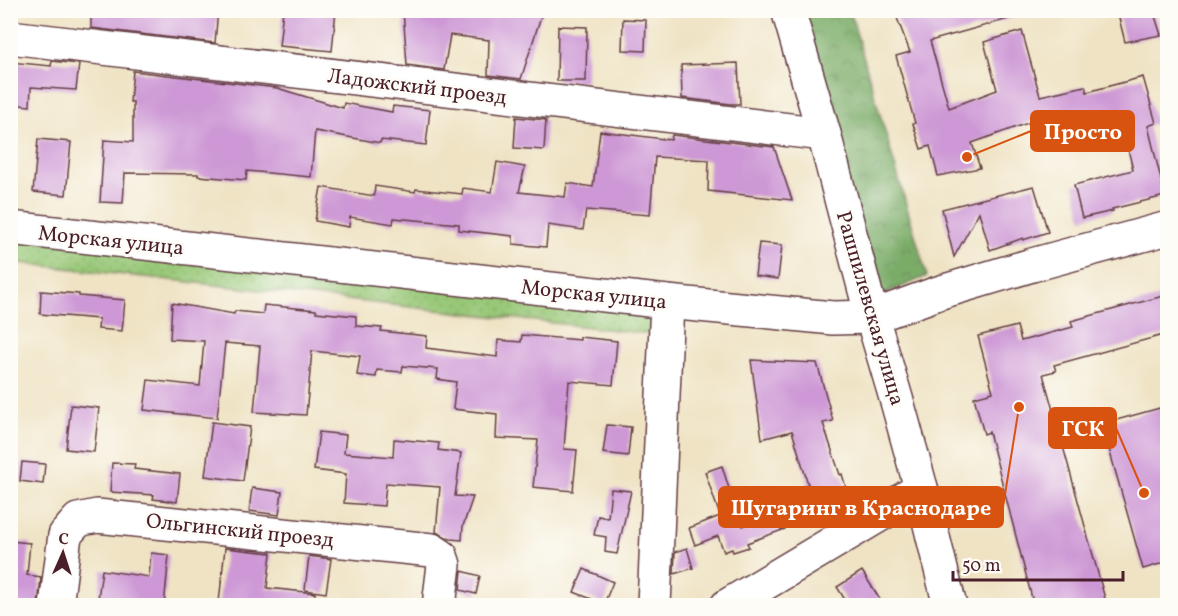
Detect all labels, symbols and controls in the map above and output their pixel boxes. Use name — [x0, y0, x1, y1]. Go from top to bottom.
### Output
street label: Ладожский проезд — [326, 62, 508, 113]
callout: Просто — [1031, 111, 1134, 151]
text: Просто — [1044, 118, 1122, 149]
street label: Рашпилевская улица — [828, 208, 911, 409]
street label: Морская улица — [37, 219, 185, 264]
street label: Морская улица — [520, 273, 668, 318]
callout: ГСК — [1049, 408, 1116, 448]
text: ГСК — [1062, 415, 1104, 446]
callout: Шугаринг в Краснодаре — [719, 487, 1003, 527]
text: Шугаринг в Краснодаре — [731, 494, 991, 525]
street label: Ольгинский проезд — [145, 507, 335, 556]
north arrow — [33, 523, 93, 583]
text: С — [58, 529, 69, 551]
scale bar — [953, 544, 1122, 582]
text: 50 m — [962, 554, 1001, 579]

